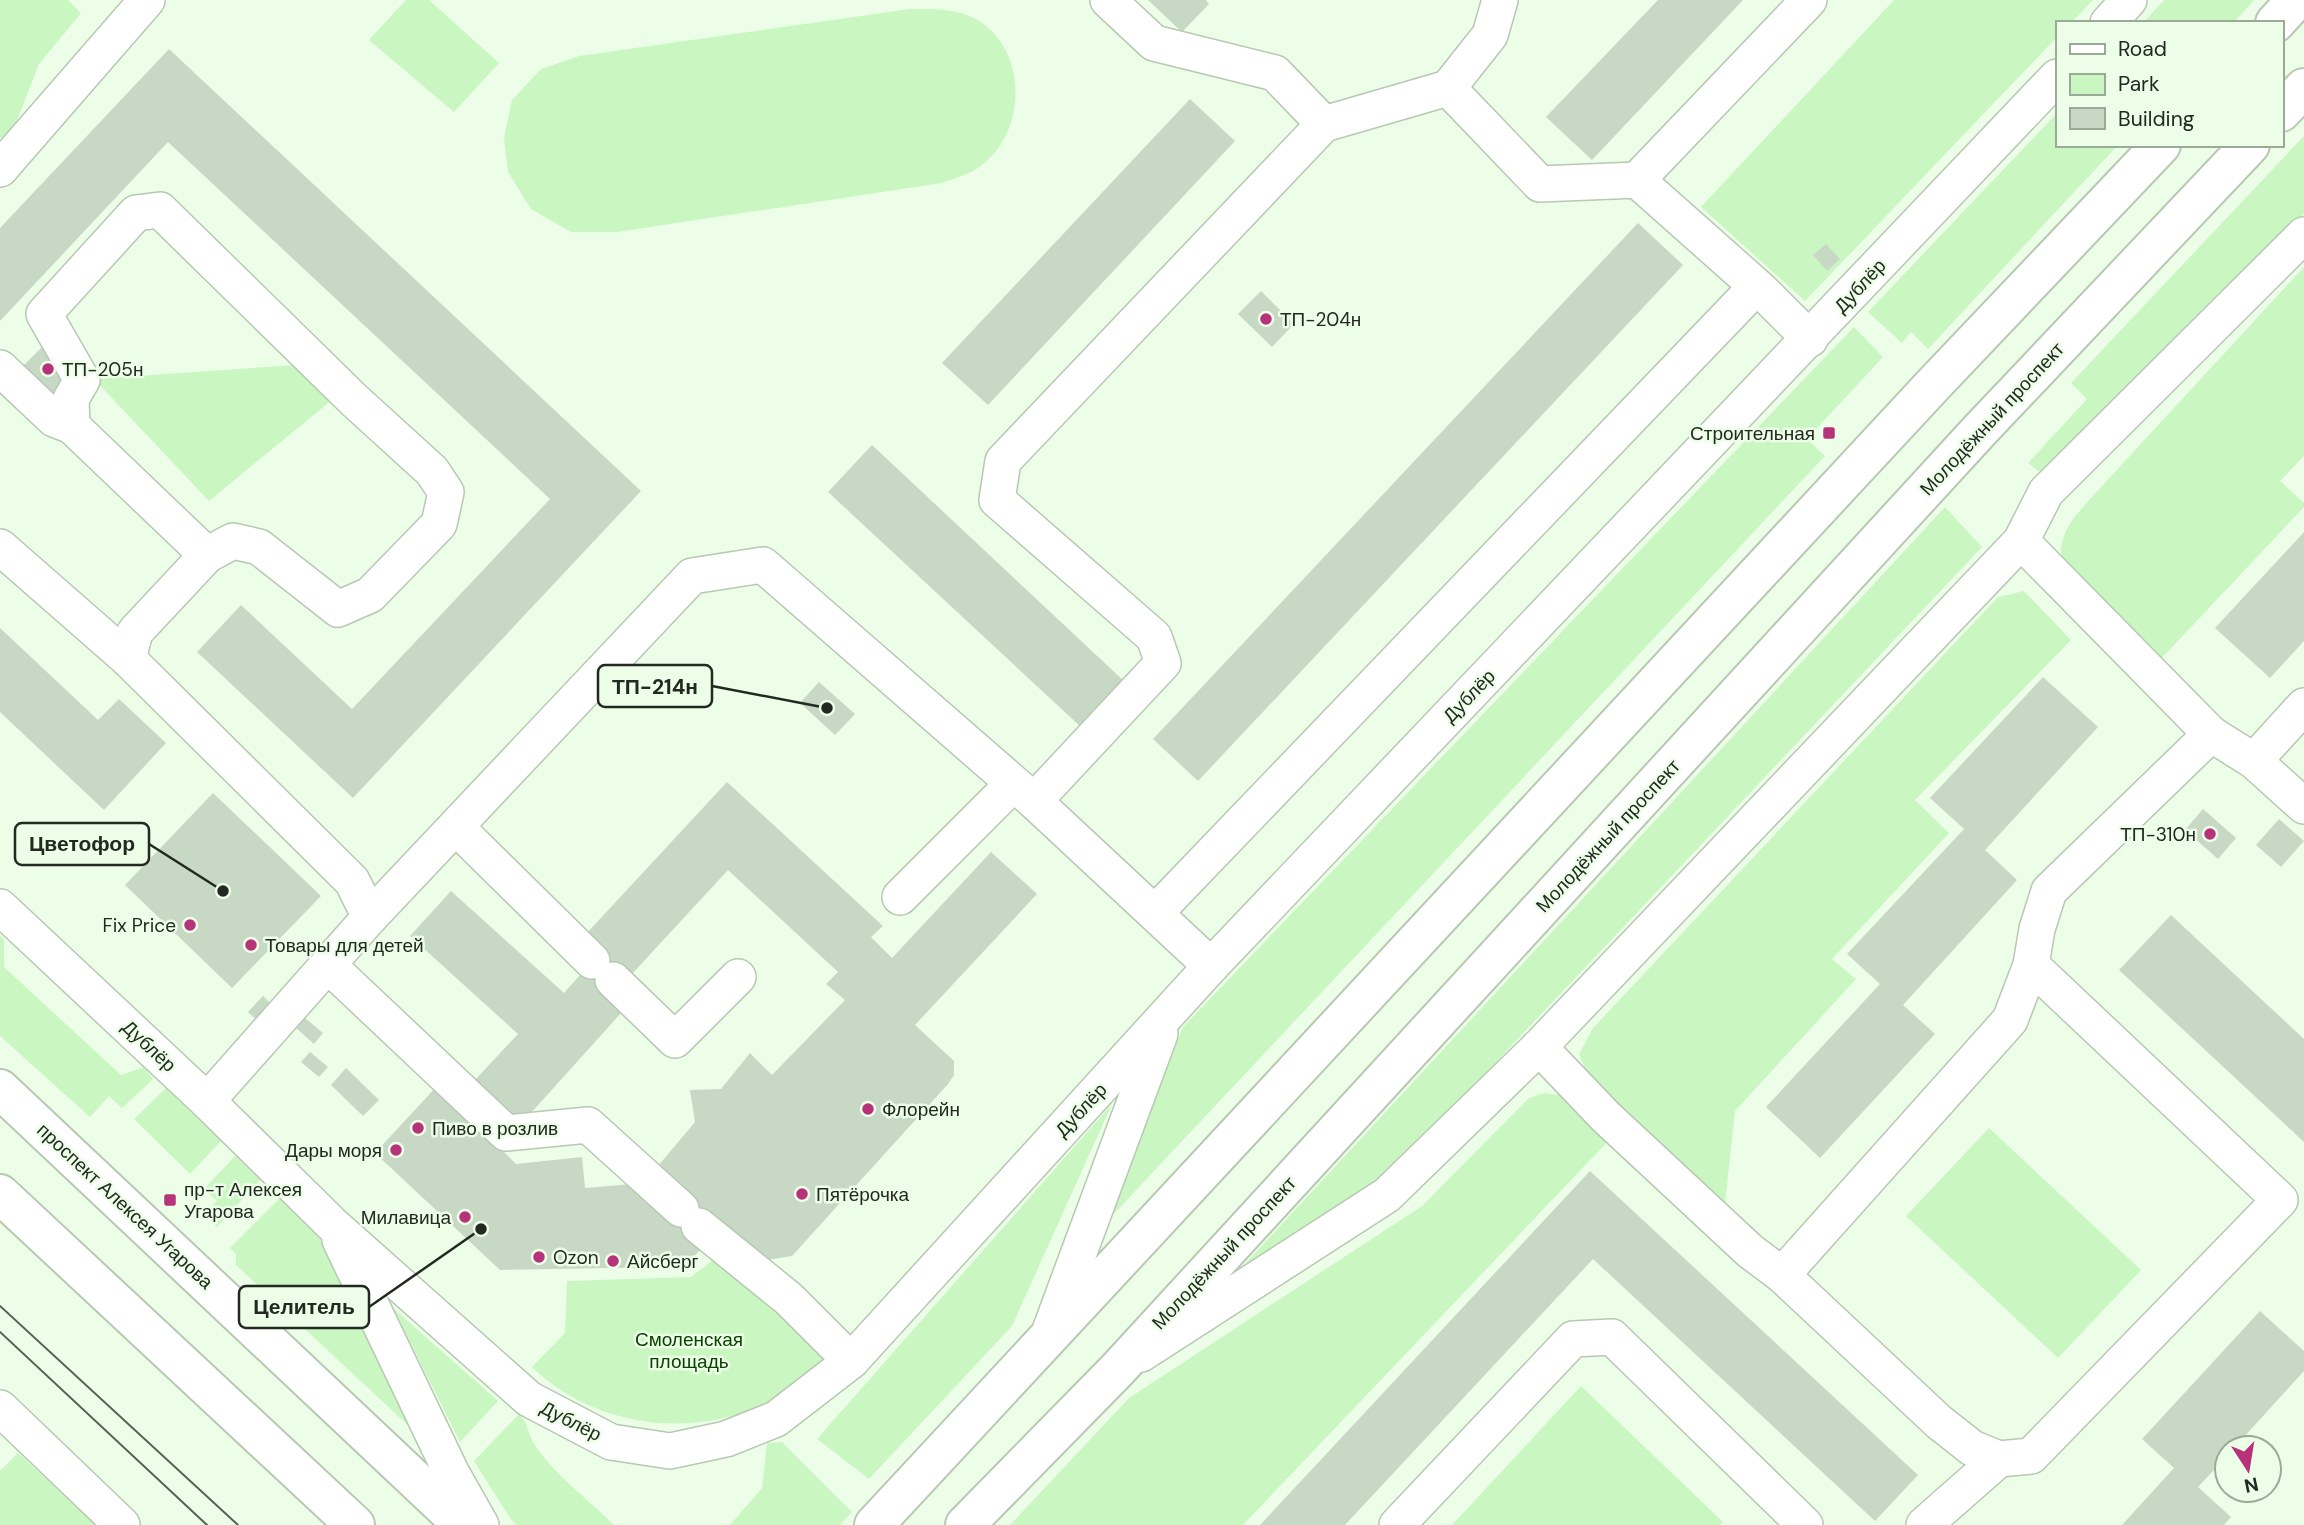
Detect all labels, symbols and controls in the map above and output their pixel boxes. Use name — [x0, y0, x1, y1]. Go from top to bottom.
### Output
legend — [2056, 21, 2283, 147]
text: Road — [2118, 35, 2167, 63]
text: Park — [2118, 70, 2160, 98]
text: Building — [2118, 105, 2195, 133]
street label: Дублёр — [1829, 254, 1891, 318]
place label: ТП-204н — [1280, 307, 1361, 332]
marker: ТП-204н — [1258, 311, 1274, 327]
street label: Молодёжный проспект — [1914, 337, 2070, 501]
place label: ТП-205н — [62, 357, 143, 382]
marker: ТП-205н — [40, 361, 56, 377]
place label: Строительная — [1690, 421, 1815, 446]
marker: Строительная — [1821, 425, 1837, 441]
street label: Дублёр — [1437, 664, 1501, 728]
callout: ТП-214н — [598, 665, 712, 707]
text: ТП-214н — [612, 673, 698, 701]
street label: Молодёжный проспект — [1530, 754, 1686, 918]
place label: ТП-310н — [2120, 822, 2196, 847]
callout: Цветофор — [15, 823, 149, 865]
marker: ТП-310н — [2202, 826, 2218, 842]
text: Цветофор — [29, 830, 135, 858]
place label: Fix Price — [103, 913, 176, 938]
marker: Fix Price — [182, 917, 198, 933]
place label: Товары для детей — [265, 933, 424, 958]
marker: Товары для детей — [243, 937, 259, 953]
street label: Дублёр — [117, 1015, 181, 1077]
street label: Дублёр — [1050, 1078, 1112, 1142]
place label: Флорейн — [882, 1097, 960, 1122]
marker: Флорейн — [860, 1101, 876, 1117]
place label: Пиво в розлив — [432, 1116, 558, 1141]
street label: проспект Алексея Угарова — [32, 1118, 219, 1295]
marker: Пиво в розлив — [410, 1120, 426, 1136]
place label: Дары моря — [285, 1138, 382, 1163]
marker: Дары моря — [388, 1142, 404, 1158]
street label: Молодёжный проспект — [1146, 1171, 1302, 1335]
place label: пр-т Алексея Угарова — [184, 1177, 302, 1224]
place label: Пятёрочка — [816, 1182, 910, 1207]
marker: Пятёрочка — [794, 1186, 810, 1202]
marker: пр-т Алексея Угарова — [162, 1192, 178, 1208]
place label: Милавица — [361, 1205, 451, 1230]
marker: Милавица — [457, 1209, 473, 1225]
place label: Ozon — [553, 1245, 599, 1270]
marker: Ozon — [531, 1249, 547, 1265]
place label: Айсберг — [627, 1249, 699, 1274]
marker: Айсберг — [605, 1253, 621, 1269]
callout: Целитель — [239, 1286, 369, 1328]
text: Целитель — [253, 1293, 355, 1321]
park label: Смоленская площадь — [635, 1327, 743, 1374]
street label: Дублёр — [536, 1395, 606, 1447]
north arrow — [2213, 1434, 2283, 1504]
text: N — [2242, 1471, 2261, 1499]

